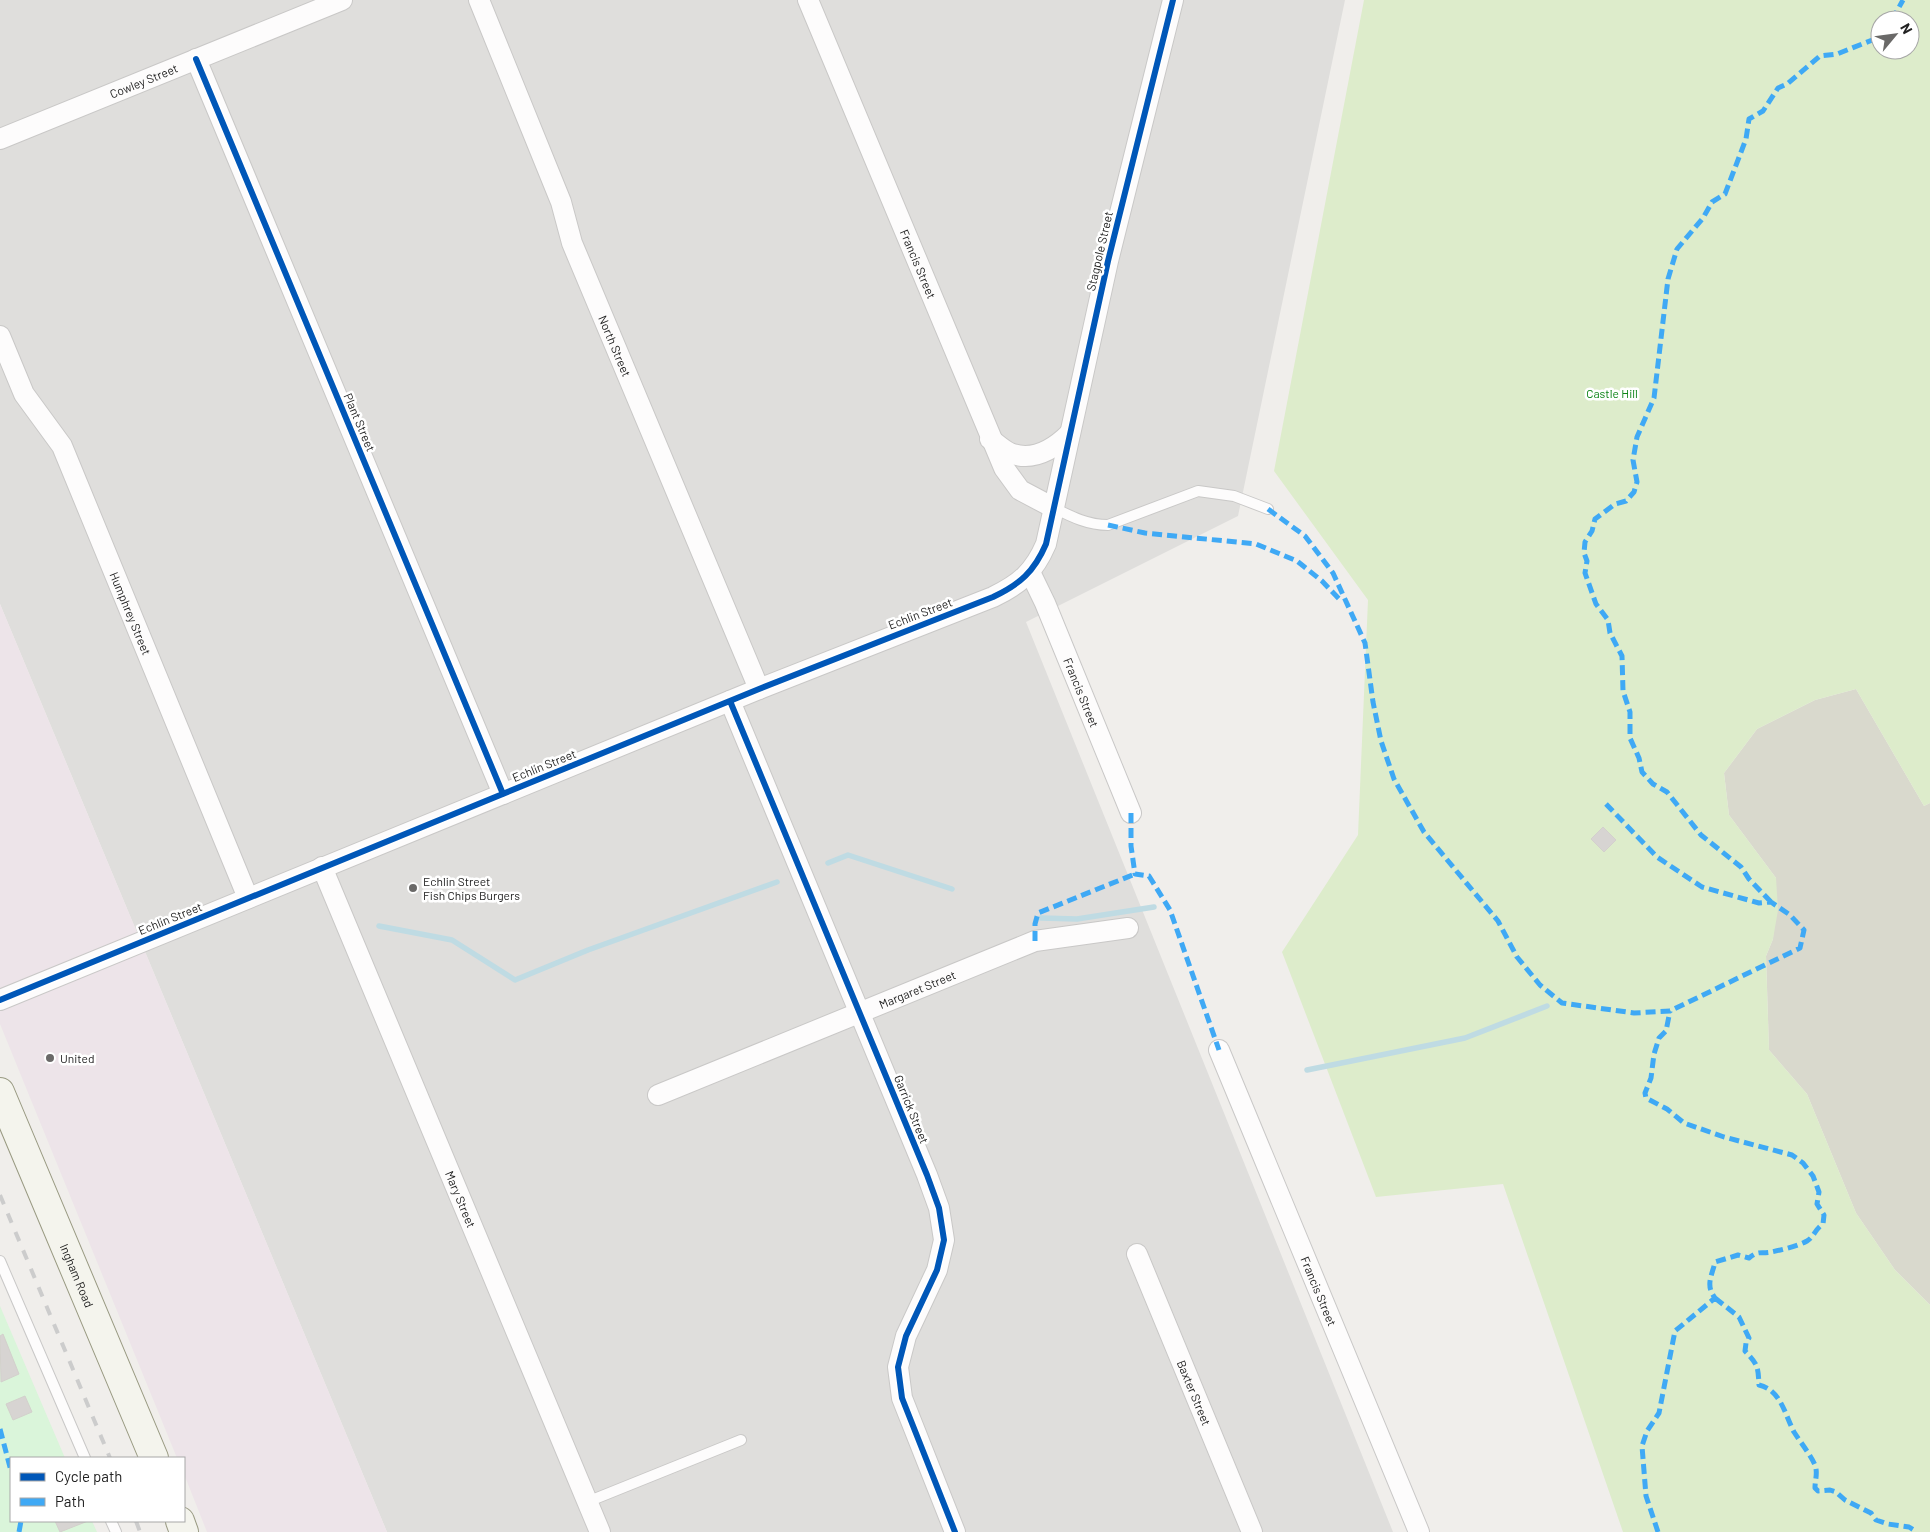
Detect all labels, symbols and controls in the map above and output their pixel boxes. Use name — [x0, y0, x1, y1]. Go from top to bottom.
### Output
north arrow — [1870, 10, 1920, 60]
text: N — [1897, 20, 1916, 37]
street label: Cowley Street — [108, 61, 180, 101]
street label: Stagpole Street — [1083, 210, 1115, 292]
street label: Francis Street — [898, 227, 939, 301]
street label: North Street — [596, 313, 634, 379]
park label: Castle Hill — [1586, 386, 1638, 400]
street label: Plant Street — [341, 391, 379, 453]
street label: Humphrey Street — [107, 570, 154, 657]
street label: Echlin Street — [886, 594, 954, 632]
street label: Francis Street — [1061, 656, 1102, 729]
street label: Echlin Street — [510, 746, 578, 784]
place label: Echlin Street Fish Chips Burgers — [423, 874, 520, 902]
marker: Echlin Street Fish Chips Burgers — [407, 882, 419, 894]
street label: Echlin Street — [136, 899, 204, 937]
street label: Margaret Street — [877, 967, 958, 1011]
place label: United — [60, 1051, 94, 1065]
marker: United — [44, 1052, 56, 1064]
street label: Garrick Street — [892, 1073, 932, 1145]
street label: Mary Street — [443, 1169, 479, 1230]
street label: Ingham Road — [58, 1242, 97, 1309]
street label: Francis Street — [1298, 1254, 1340, 1328]
street label: Baxter Street — [1175, 1358, 1214, 1427]
legend — [10, 1457, 185, 1522]
text: Cycle path — [55, 1467, 122, 1485]
text: Path — [55, 1492, 85, 1510]

